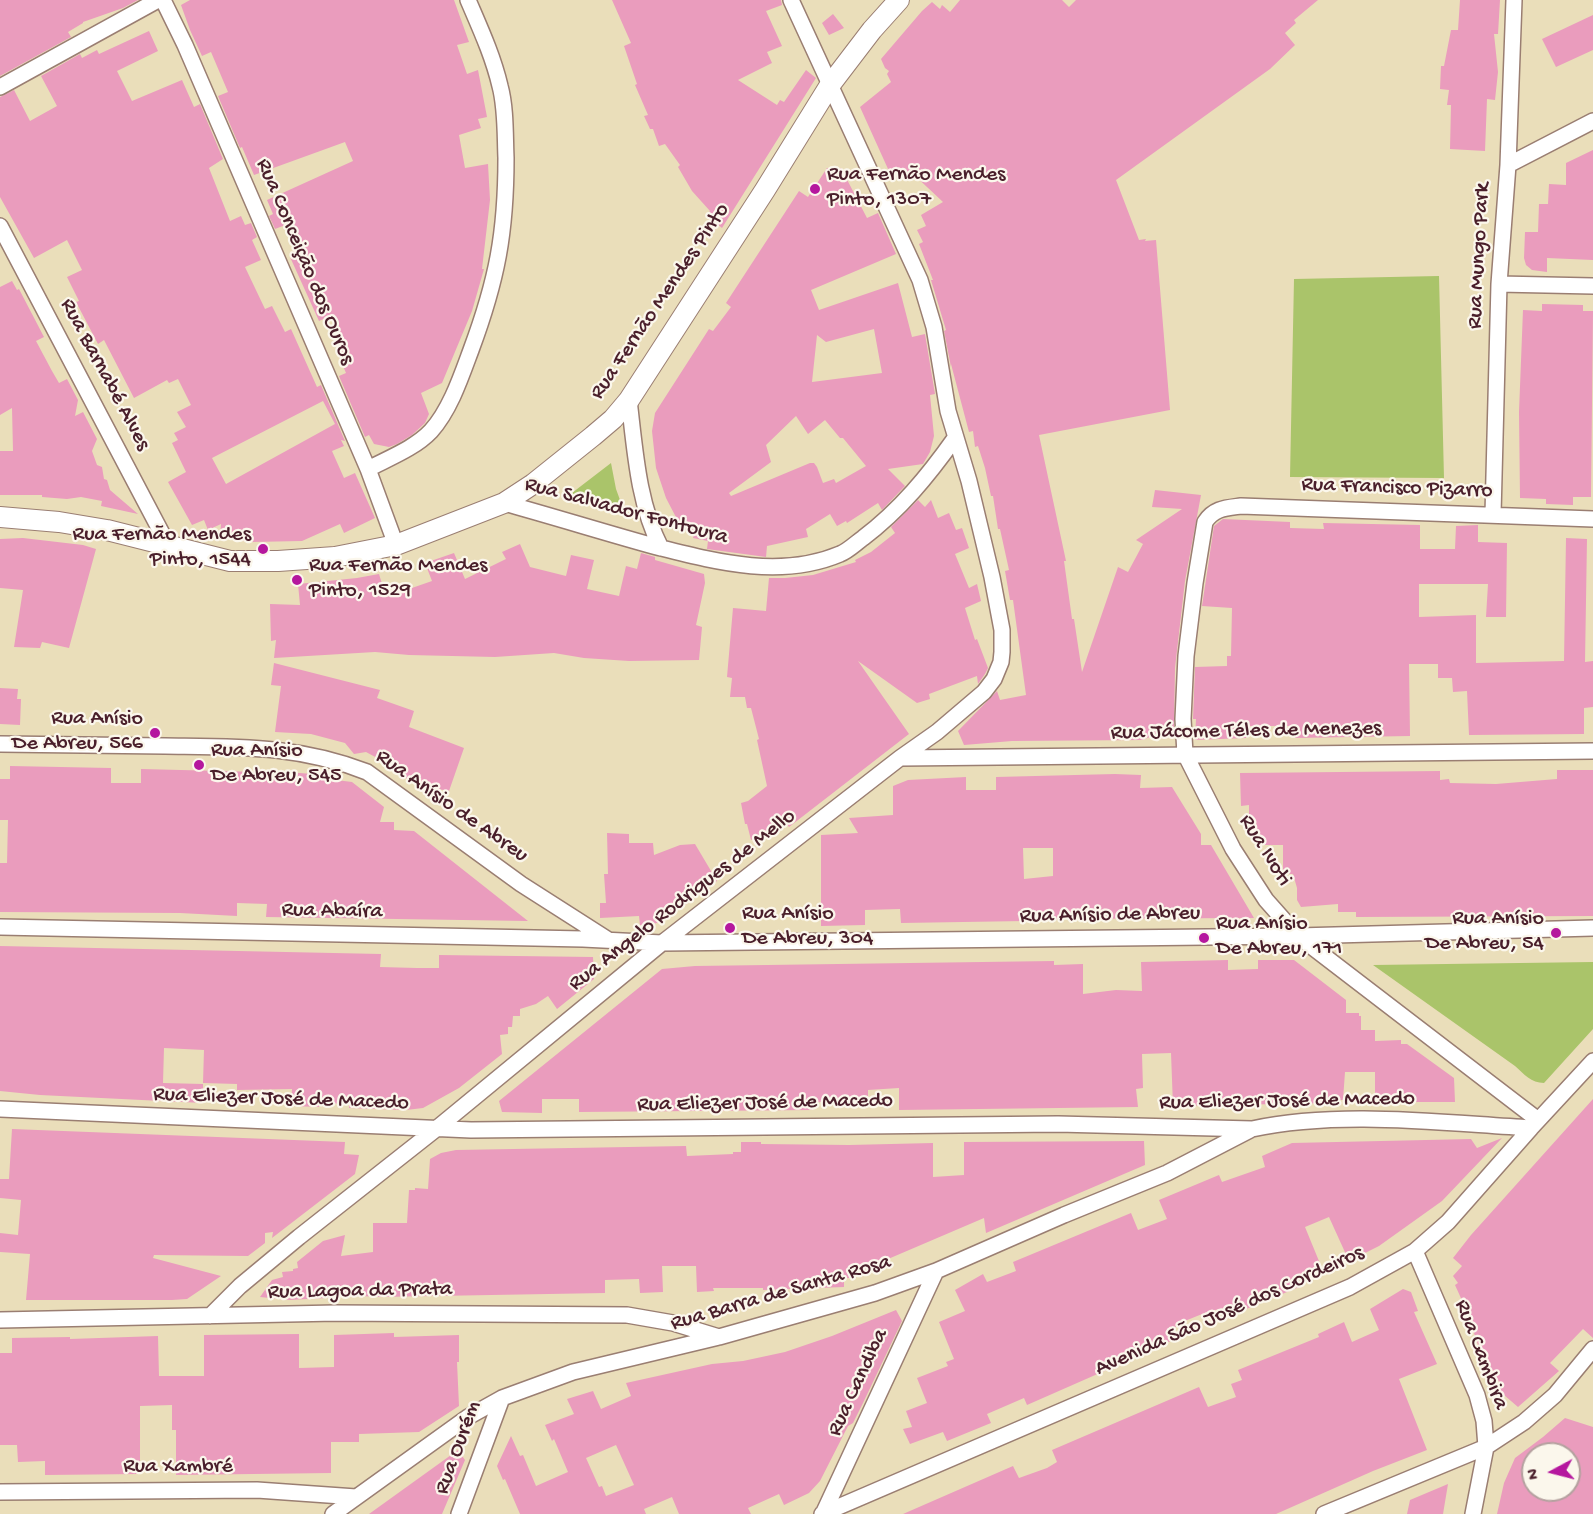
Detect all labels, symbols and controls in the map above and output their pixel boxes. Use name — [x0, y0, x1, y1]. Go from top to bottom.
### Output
street label: Rua Conceição dos Ouros — [249, 155, 359, 369]
place label: Rua Fernão Mendes Pinto, 1307 — [827, 163, 1005, 214]
marker: Rua Fernão Mendes Pinto, 1307 — [808, 182, 822, 196]
street label: Rua Mungo Park — [1463, 182, 1497, 330]
street label: Rua Fernão Mendes Pinto — [585, 199, 737, 405]
street label: Rua Barnabé Alves — [53, 294, 155, 456]
street label: Rua Salvador Fontoura — [521, 472, 731, 552]
street label: Rua Francisco Pizarro — [1301, 472, 1493, 506]
place label: Rua Fernão Mendes Pinto, 1544 — [73, 523, 251, 574]
marker: Rua Fernão Mendes Pinto, 1544 — [256, 542, 270, 556]
place label: Rua Fernão Mendes Pinto, 1529 — [309, 554, 487, 606]
marker: Rua Fernão Mendes Pinto, 1529 — [290, 573, 304, 587]
place label: Rua Anísio De Abreu, 566 — [12, 707, 143, 758]
street label: Rua Jácome Téles de Menezes — [1110, 716, 1382, 748]
marker: Rua Anísio De Abreu, 566 — [148, 726, 162, 740]
place label: Rua Anísio De Abreu, 545 — [211, 739, 342, 790]
street label: Rua Anísio de Abreu — [370, 744, 532, 870]
marker: Rua Anísio De Abreu, 545 — [192, 758, 206, 772]
street label: Rua Angelo Rodrigues de Mello — [564, 804, 802, 998]
street label: Rua Ivoti — [1232, 810, 1296, 892]
street label: Rua Abaíra — [281, 898, 383, 926]
street label: Rua Anísio de Abreu — [1020, 901, 1200, 931]
place label: Rua Anísio De Abreu, 304 — [742, 902, 873, 954]
place label: Rua Anísio De Abreu, 54 — [1425, 907, 1544, 958]
place label: Rua Anísio De Abreu, 171 — [1216, 912, 1342, 963]
marker: Rua Anísio De Abreu, 304 — [723, 921, 737, 935]
marker: Rua Anísio De Abreu, 54 — [1549, 926, 1563, 940]
marker: Rua Anísio De Abreu, 171 — [1197, 931, 1211, 945]
street label: Rua Eliezer José de Macedo — [153, 1082, 409, 1118]
street label: Rua Eliezer José de Macedo — [1159, 1087, 1415, 1117]
street label: Rua Eliezer José de Macedo — [637, 1089, 893, 1119]
street label: Avenida São José dos Cordeiros — [1092, 1241, 1368, 1383]
street label: Rua Barra de Santa Rosa — [668, 1250, 894, 1338]
street label: Rua Lagoa da Prata — [268, 1277, 452, 1307]
street label: Rua Cambira — [1447, 1296, 1513, 1414]
street label: Rua Candiba — [823, 1325, 895, 1441]
street label: Rua Ourém — [430, 1398, 488, 1498]
north arrow — [1521, 1442, 1581, 1502]
street label: Rua Xambré — [123, 1455, 233, 1481]
text: N — [1525, 1468, 1545, 1480]

